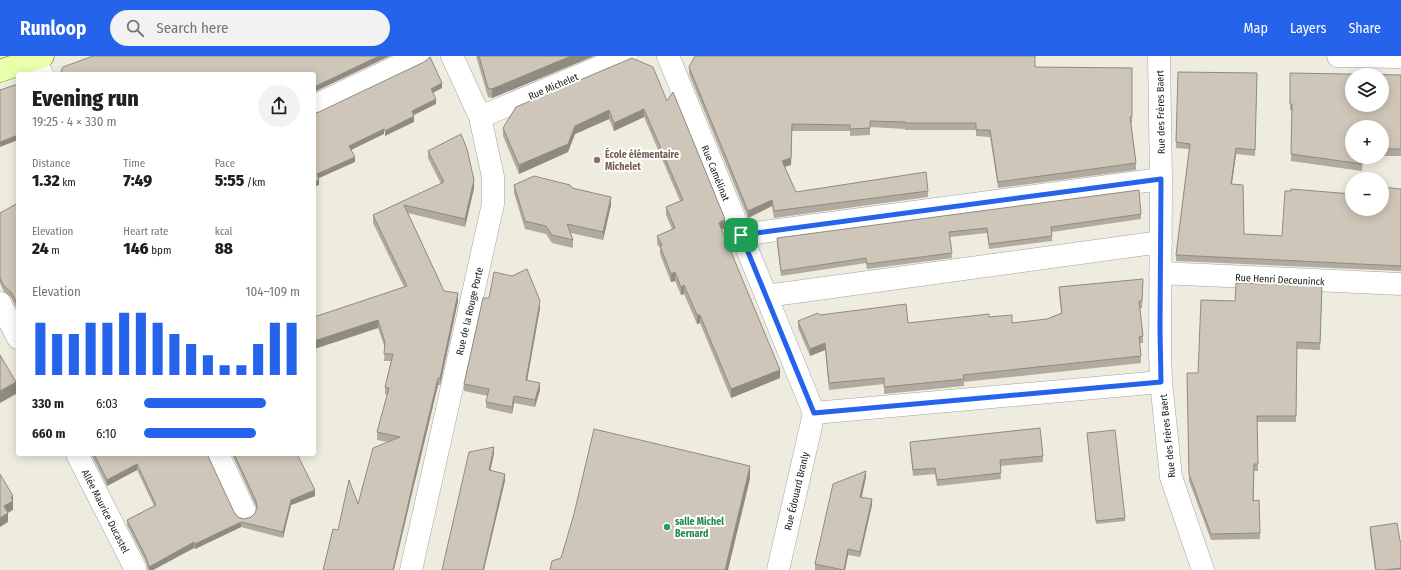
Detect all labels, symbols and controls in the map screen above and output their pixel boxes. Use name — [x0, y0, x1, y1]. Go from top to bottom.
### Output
search box — [110, 10, 390, 46]
text: Runloop — [20, 17, 86, 40]
icon: search — [124, 17, 146, 39]
text: Search here — [156, 19, 228, 37]
text: Map — [1244, 20, 1268, 37]
text: Layers — [1290, 20, 1326, 37]
text: Share — [1348, 20, 1381, 37]
map controls — [1345, 68, 1389, 216]
button: layers — [1345, 68, 1389, 112]
street label: Rue des Frères Baert — [1154, 69, 1168, 154]
street label: Rue Michelet — [527, 71, 581, 103]
text: Evening run — [32, 85, 139, 112]
button: share — [258, 85, 300, 127]
text: 19:25 · 4 × 330 m — [32, 114, 117, 129]
button: + — [1345, 120, 1389, 164]
street label: Rue Camélinat — [698, 144, 732, 204]
place label: École élémentaire Michelet — [605, 147, 679, 173]
marker: École élémentaire Michelet — [592, 155, 602, 165]
text: Distance — [32, 157, 71, 170]
text: Time — [123, 157, 145, 170]
text: Pace — [215, 157, 235, 170]
text: 1.32 — [32, 170, 60, 191]
text: 7:49 — [123, 170, 152, 191]
text: 5:55 — [215, 170, 244, 191]
button: − — [1345, 172, 1389, 216]
text: km — [60, 176, 76, 189]
text: /km — [244, 176, 266, 189]
pin — [724, 218, 758, 252]
icon: arrive — [730, 224, 752, 246]
text: Elevation — [32, 225, 73, 238]
text: Heart rate — [123, 225, 169, 238]
text: kcal — [215, 225, 232, 238]
text: 24 — [32, 238, 49, 259]
text: 146 — [123, 238, 149, 259]
text: 88 — [215, 238, 233, 259]
text: m — [49, 244, 60, 257]
text: bpm — [149, 244, 171, 257]
street label: Rue de la Rouge Porte — [454, 266, 486, 356]
street label: Rue Henri Deceuninck — [1235, 272, 1325, 288]
text: Elevation — [32, 284, 81, 299]
text: 104–109 m — [246, 284, 300, 299]
street label: Rue des Frères Baert — [1158, 393, 1178, 478]
text: 330 m — [32, 396, 64, 411]
text: 6:03 — [96, 396, 118, 411]
text: 660 m — [32, 426, 65, 441]
text: 6:10 — [96, 426, 117, 441]
street label: Rue Édouard Branly — [780, 450, 812, 532]
street label: Allée Maurice Ducastel — [79, 468, 132, 556]
place label: salle Michel Bernard — [675, 516, 724, 540]
marker: salle Michel Bernard — [662, 522, 672, 532]

